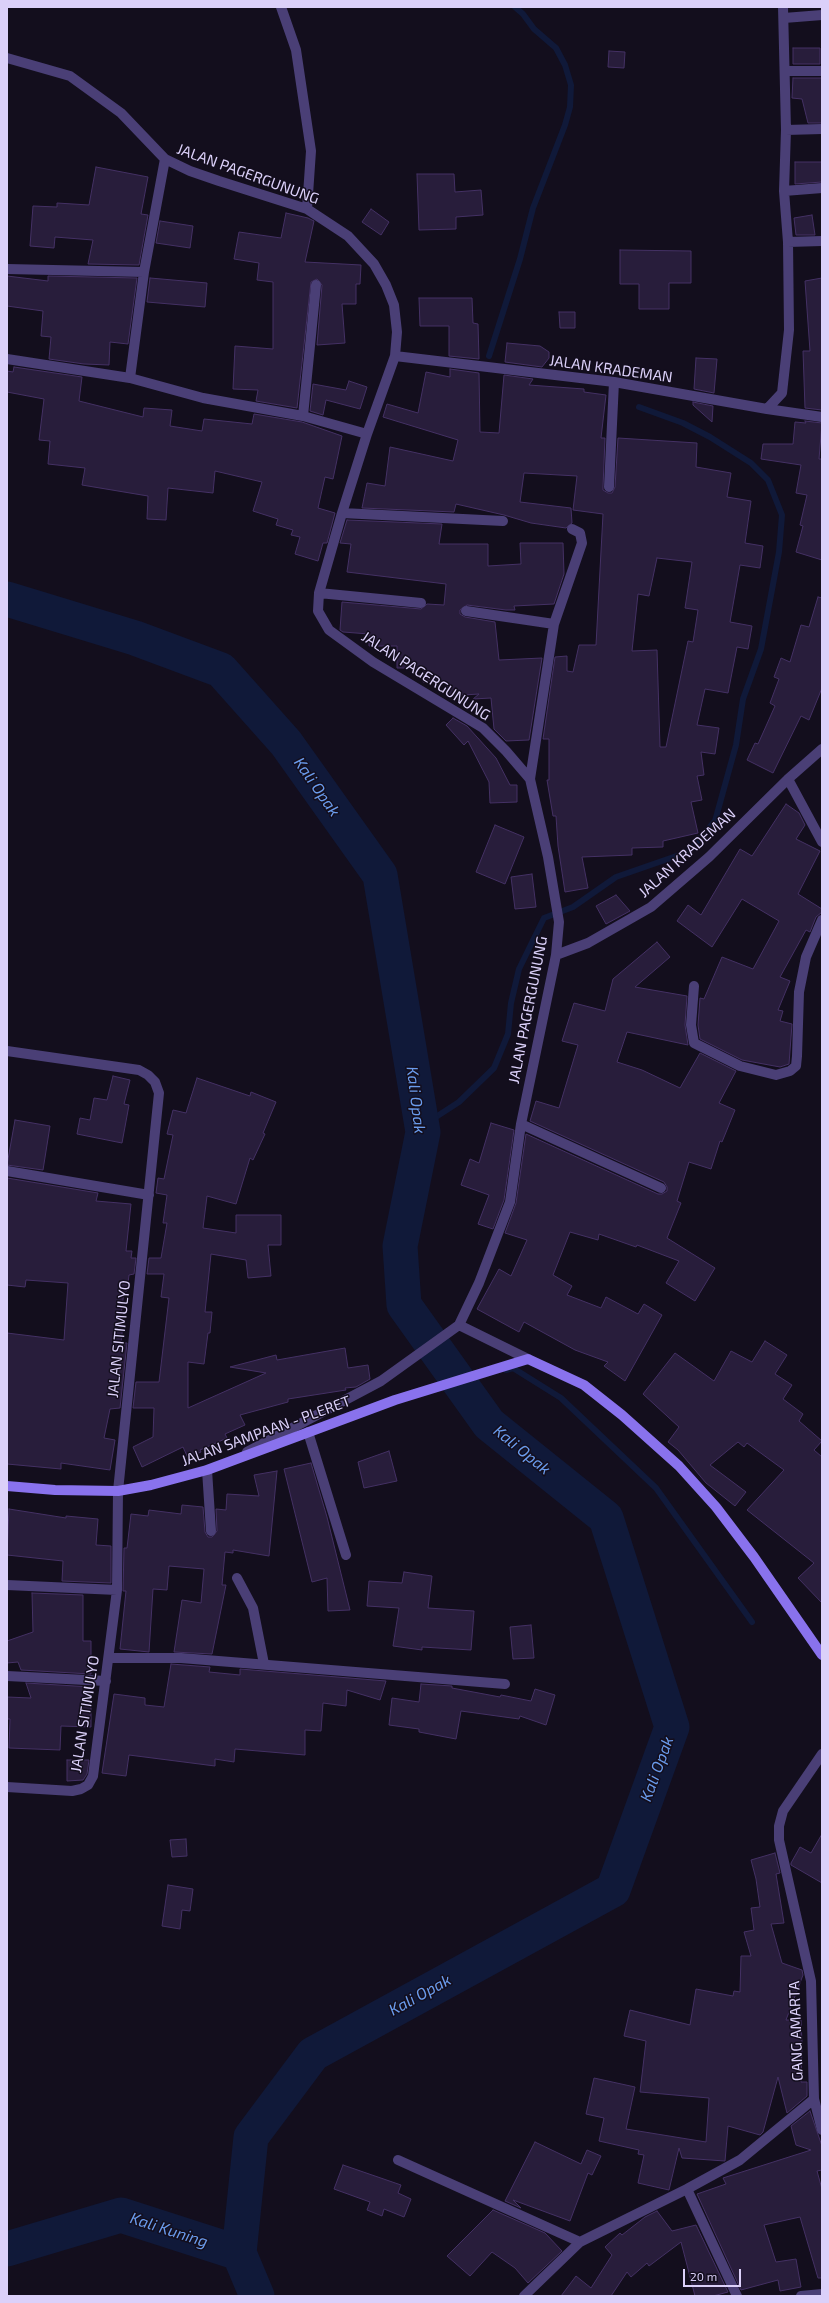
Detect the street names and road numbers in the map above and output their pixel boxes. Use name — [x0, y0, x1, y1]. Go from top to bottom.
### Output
street label: JALAN PAGERGUNUNG — [174, 140, 322, 208]
street label: JALAN KRADEMAN — [548, 351, 674, 387]
street label: JALAN PAGERGUNUNG — [358, 628, 494, 724]
street label: JALAN KRADEMAN — [635, 805, 739, 901]
street label: JALAN PAGERGUNUNG — [505, 935, 551, 1085]
street label: JALAN SITIMULYO — [104, 1279, 134, 1399]
street label: JALAN SAMPAAN - PLERET — [179, 1392, 353, 1470]
street label: JALAN SITIMULYO — [67, 1654, 103, 1774]
street label: GANG AMARTA — [785, 1981, 807, 2081]

